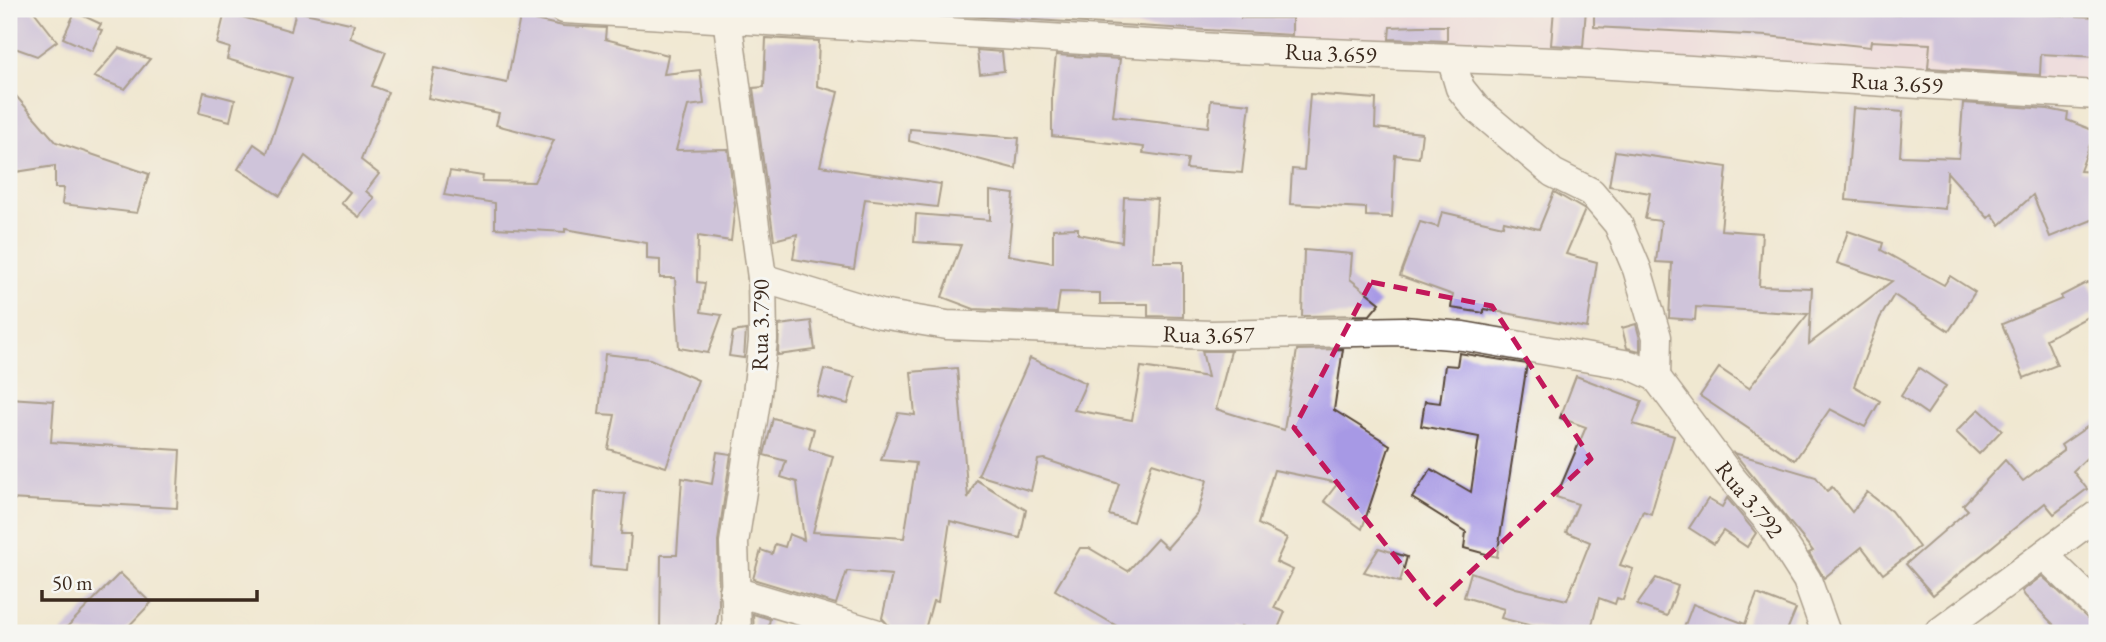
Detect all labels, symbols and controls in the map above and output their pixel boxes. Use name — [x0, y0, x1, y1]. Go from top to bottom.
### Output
street label: Rua 3.659 — [1284, 36, 1377, 70]
street label: Rua 3.659 — [1850, 65, 1944, 100]
street label: Rua 3.790 — [744, 279, 776, 371]
street label: Rua 3.657 — [1162, 318, 1256, 350]
street label: Rua 3.792 — [1709, 455, 1791, 543]
scale bar — [42, 558, 257, 602]
text: 50 m — [52, 569, 93, 596]

